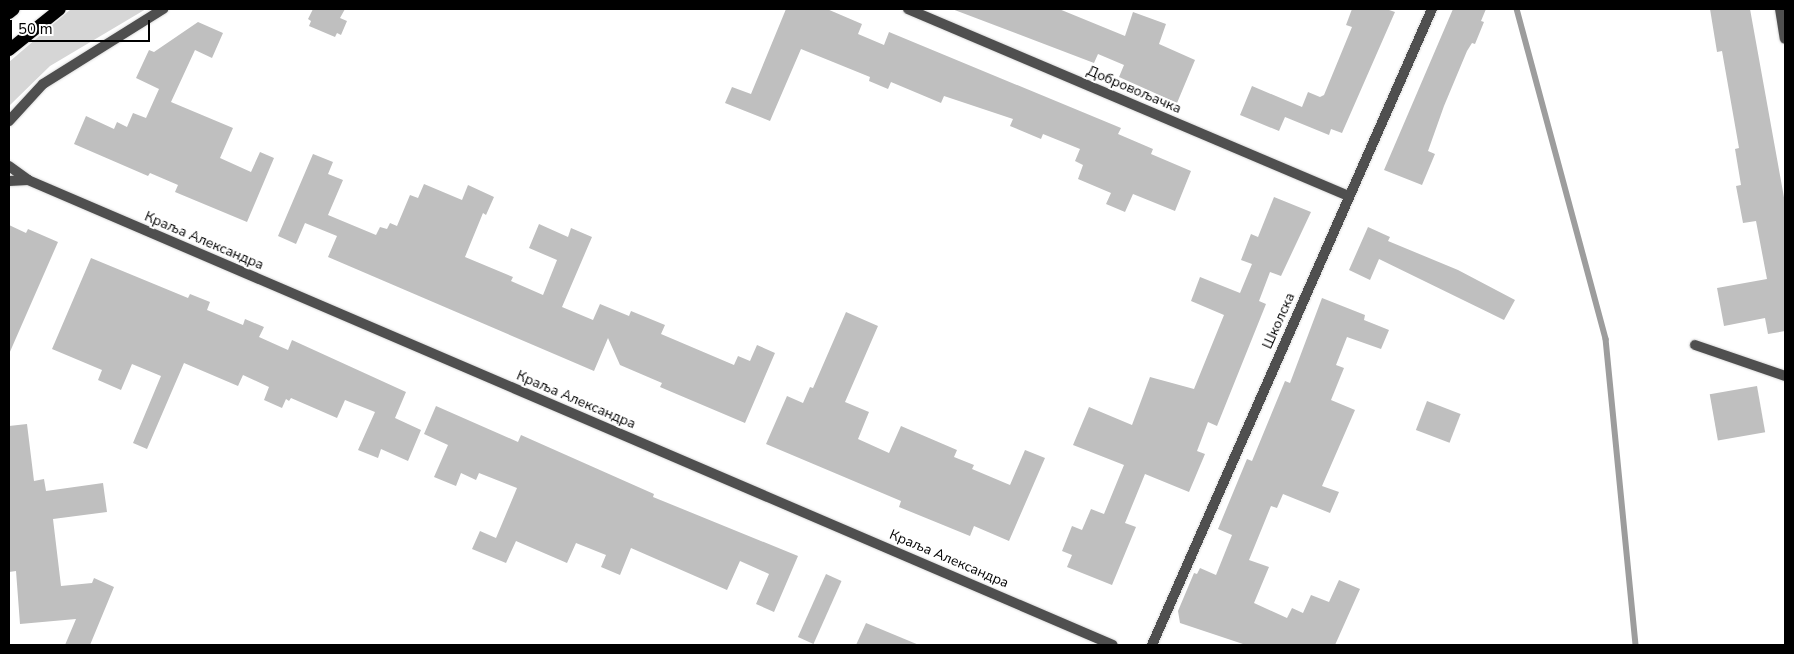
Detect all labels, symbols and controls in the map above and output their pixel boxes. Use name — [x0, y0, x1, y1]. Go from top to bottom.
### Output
scale bar — [12, 10, 152, 42]
text: 50 m — [18, 19, 53, 39]
street label: Добровољачка — [1084, 63, 1184, 117]
street label: Краља Александра — [142, 208, 266, 274]
street label: Школска — [1259, 290, 1299, 352]
street label: Краља Александра — [514, 367, 638, 433]
street label: Краља Александра — [887, 526, 1011, 592]

